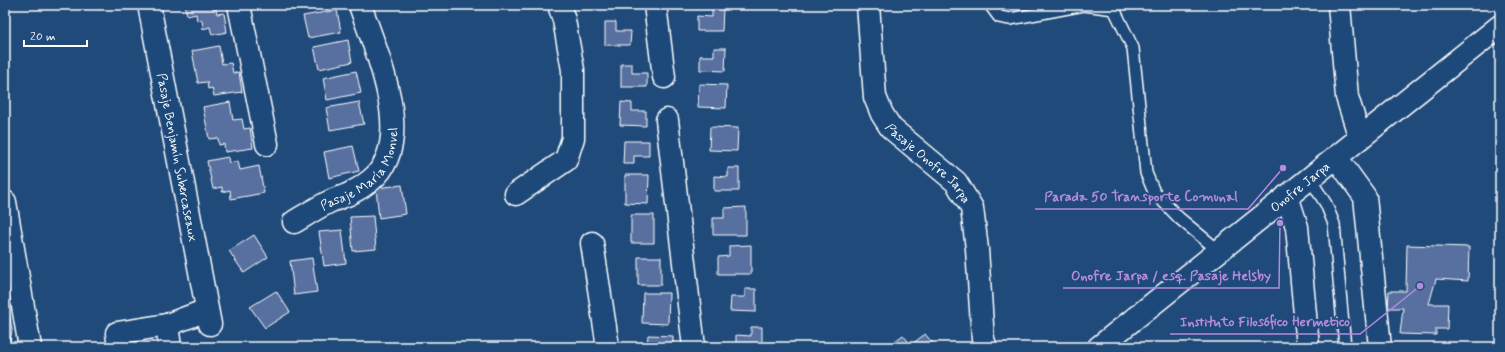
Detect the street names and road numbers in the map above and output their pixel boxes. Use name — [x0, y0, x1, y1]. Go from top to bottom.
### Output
street label: Pasaje Benjamín Subercaseaux — [152, 72, 201, 244]
street label: Pasaje Onofre Jarpa — [880, 121, 974, 207]
street label: Pasaje María Monvel — [318, 127, 402, 215]
street label: Onofre Jarpa — [1267, 158, 1334, 217]

